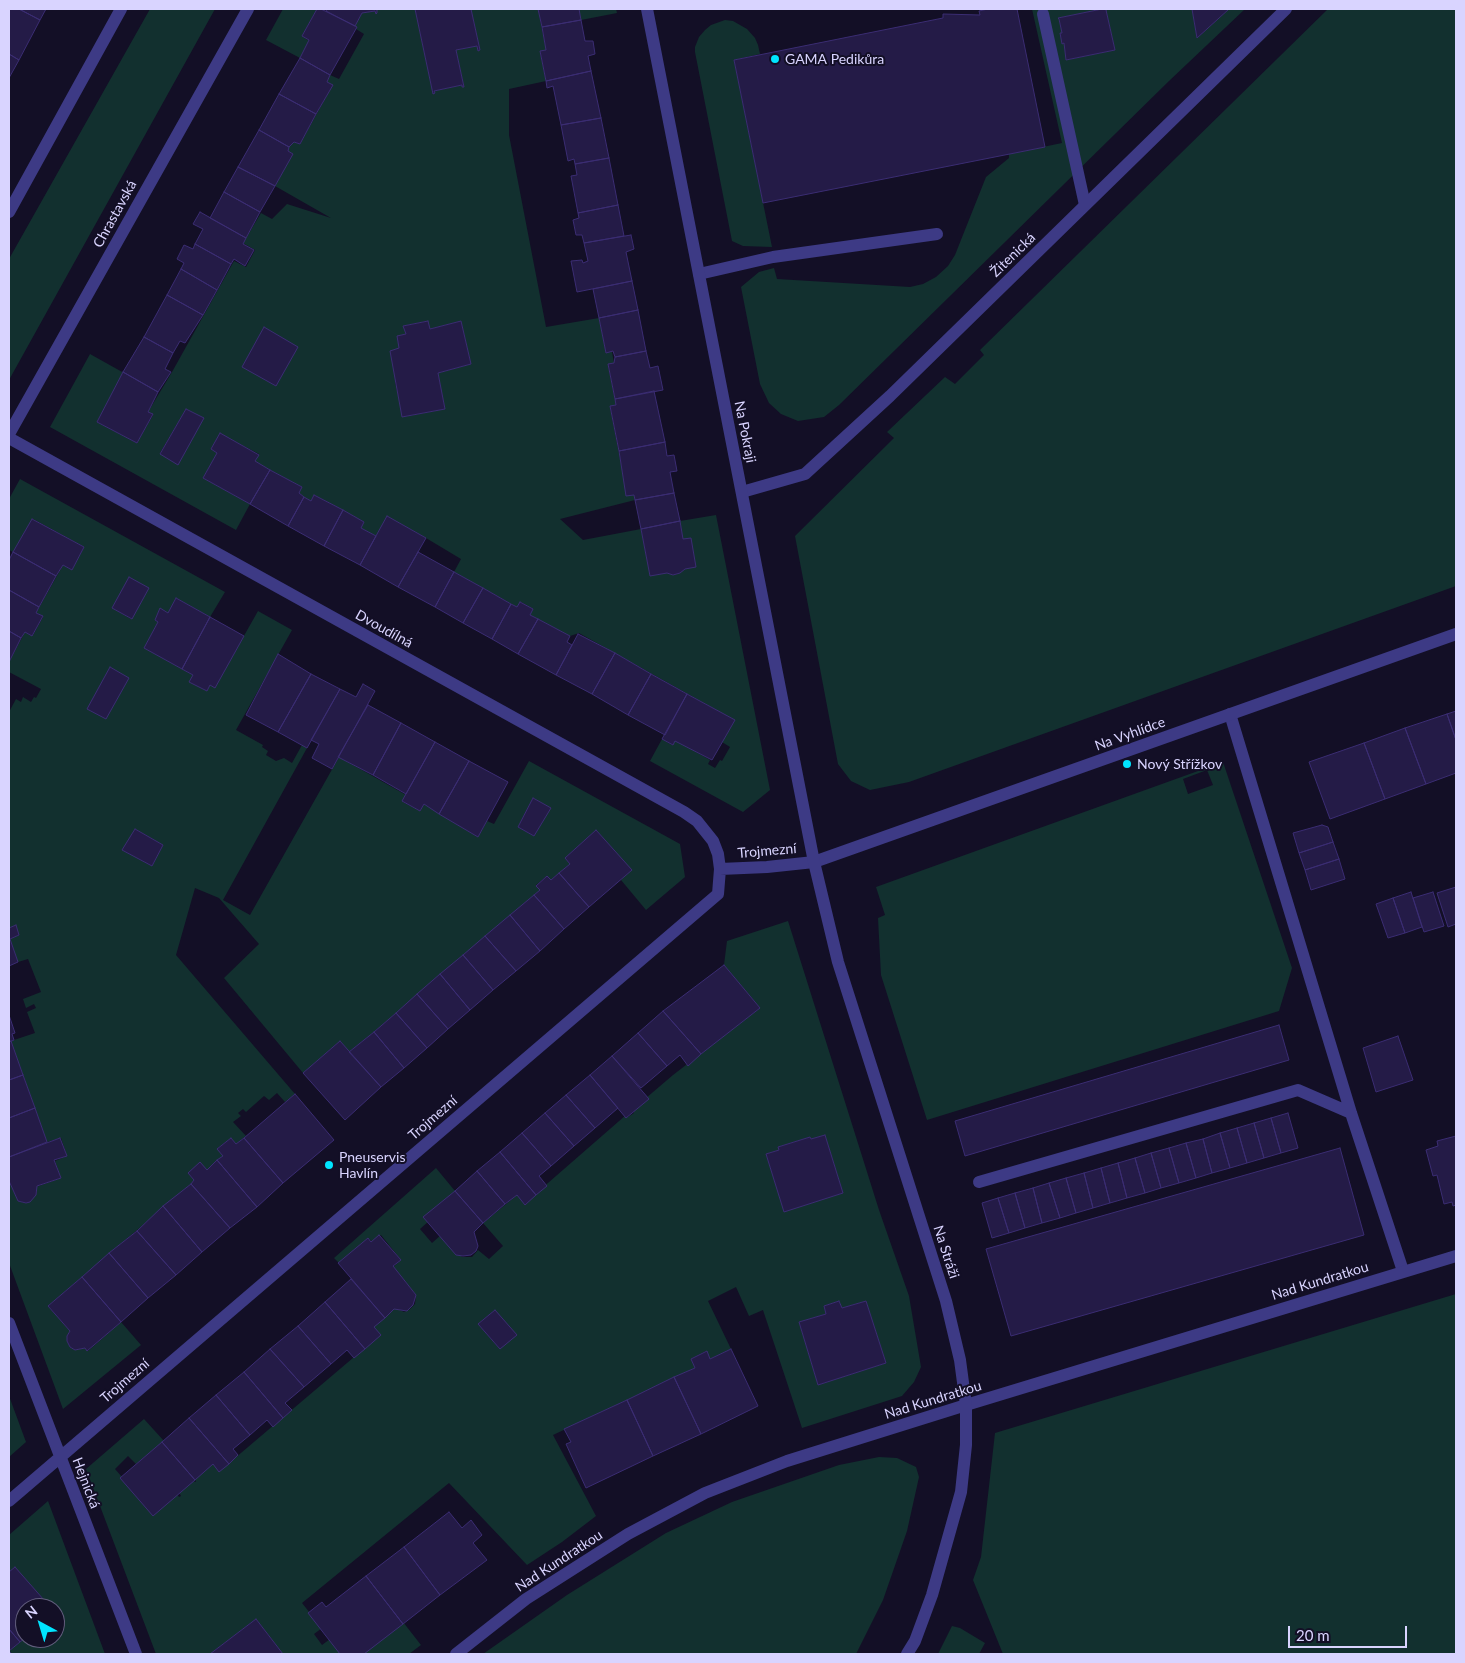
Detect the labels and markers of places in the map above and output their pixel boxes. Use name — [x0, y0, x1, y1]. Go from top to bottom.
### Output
place label: GAMA Pedikůra — [785, 51, 884, 67]
marker: GAMA Pedikůra — [769, 53, 781, 65]
place label: Nový Střížkov — [1137, 756, 1222, 772]
marker: Nový Střížkov — [1121, 758, 1133, 770]
place label: Pneuservis Havlín — [339, 1149, 405, 1182]
marker: Pneuservis Havlín — [323, 1159, 335, 1171]

